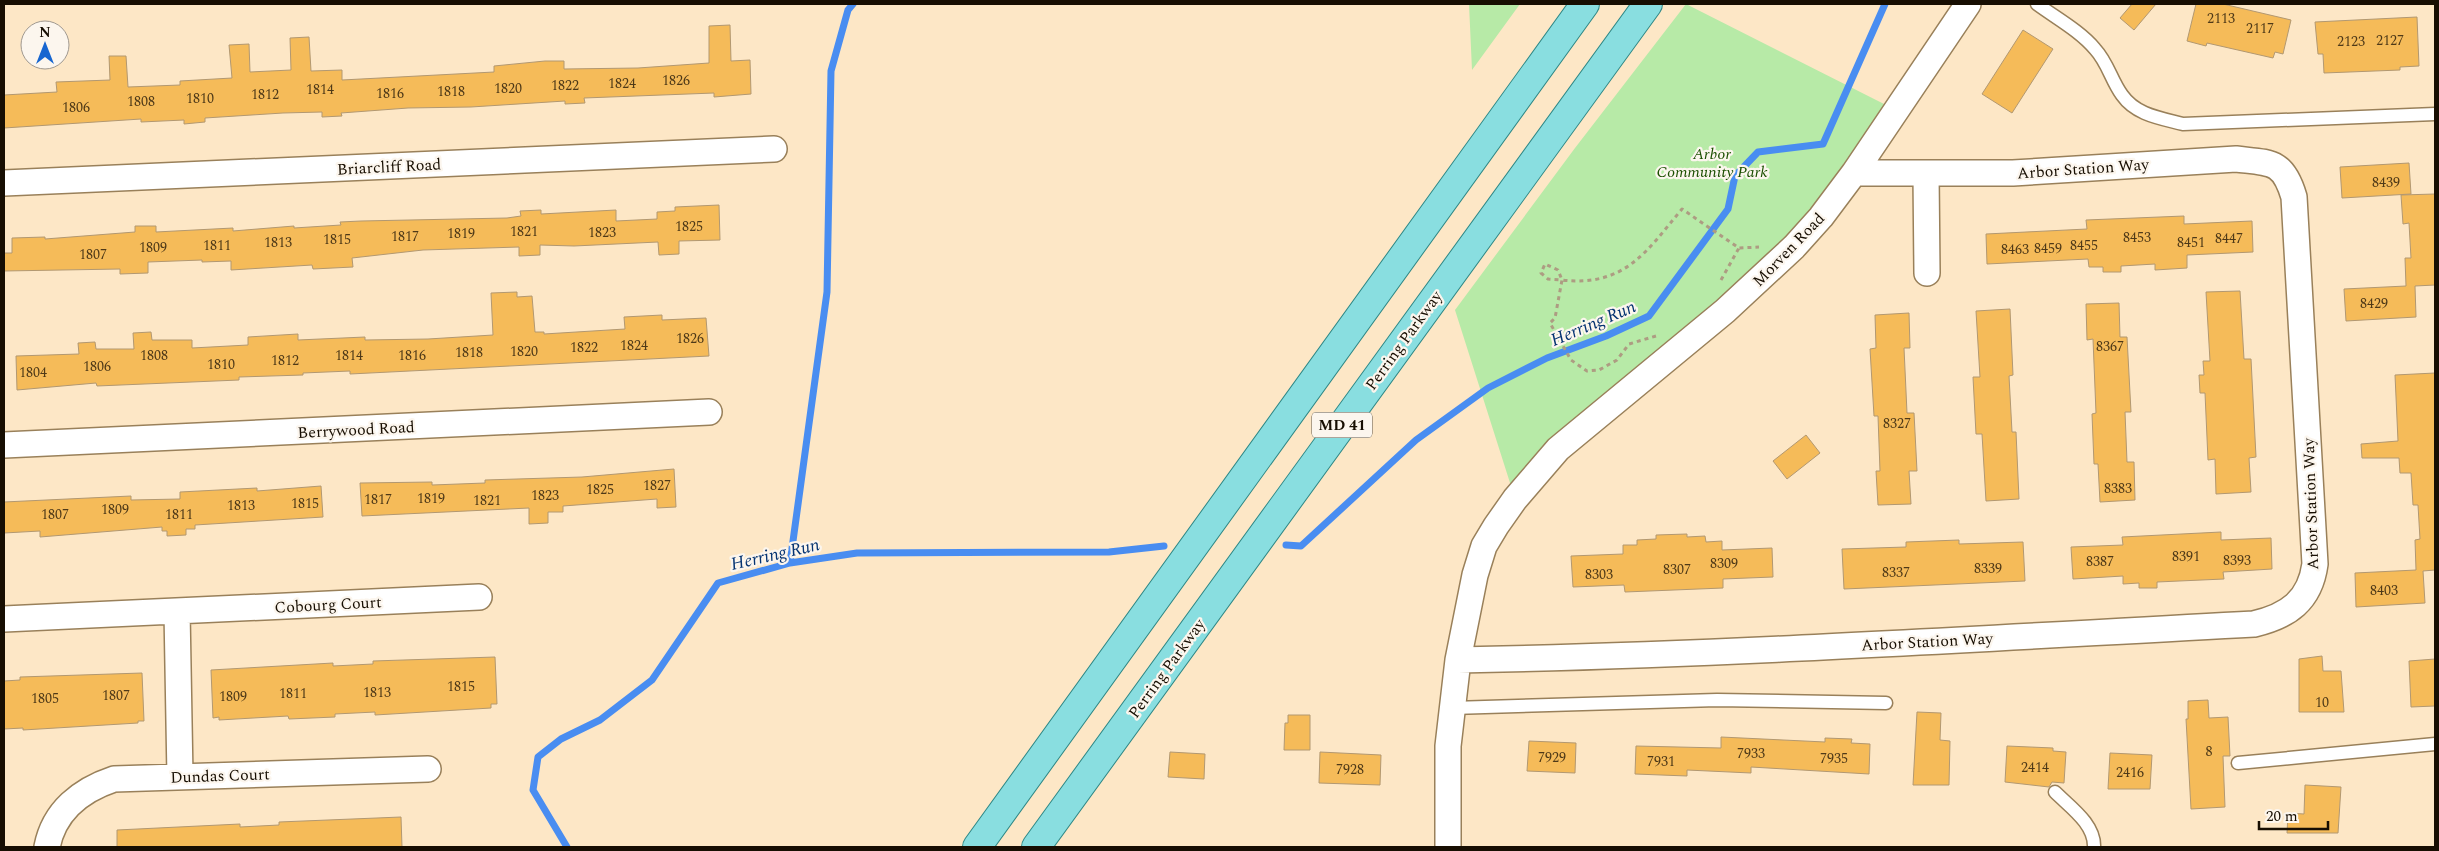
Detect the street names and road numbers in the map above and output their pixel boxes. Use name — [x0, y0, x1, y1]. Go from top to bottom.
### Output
street label: Briarcliff Road — [336, 152, 442, 182]
street label: Arbor Station Way — [2016, 152, 2151, 186]
street label: Morven Road — [1747, 207, 1830, 292]
street label: Perring Parkway — [1359, 285, 1449, 395]
road number: MD 41 — [1312, 412, 1372, 438]
street label: Berrywood Road — [297, 415, 415, 445]
street label: Arbor Station Way — [2297, 436, 2325, 570]
street label: Cobourg Court — [274, 590, 383, 620]
street label: Perring Parkway — [1122, 613, 1212, 723]
street label: Arbor Station Way — [1861, 626, 1995, 657]
street label: Dundas Court — [170, 762, 271, 790]

